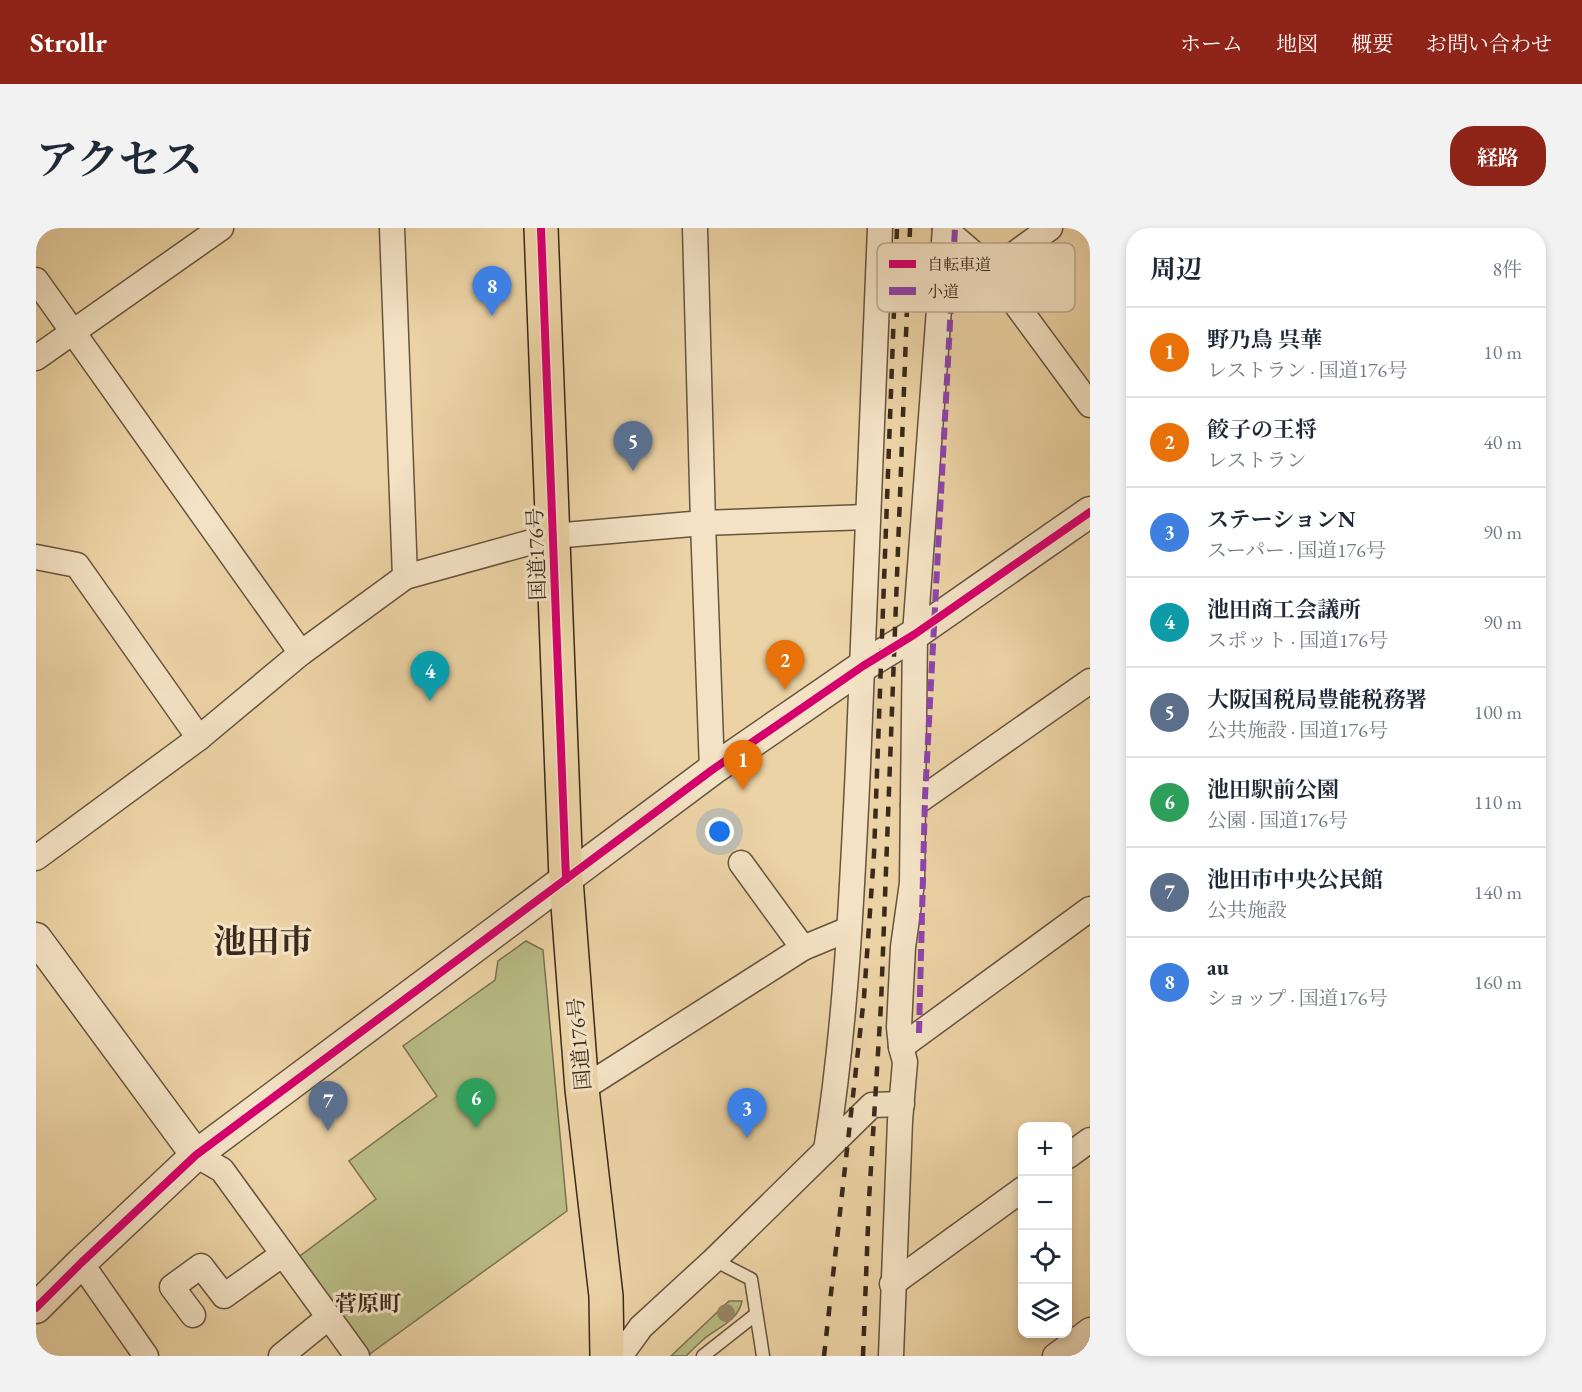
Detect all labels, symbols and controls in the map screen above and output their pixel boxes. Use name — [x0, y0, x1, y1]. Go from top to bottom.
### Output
text: Strollr — [30, 24, 107, 60]
text: ホーム — [1180, 30, 1243, 57]
text: 地図 — [1276, 30, 1318, 57]
text: 概要 — [1351, 30, 1393, 57]
text: お問い合わせ — [1426, 30, 1552, 57]
button: 経路 — [1450, 126, 1546, 186]
text: アクセス — [36, 132, 203, 187]
legend — [877, 243, 1075, 312]
text: 周辺 — [1150, 252, 1202, 286]
text: 自転車道 — [927, 254, 991, 275]
text: 8件 — [1492, 256, 1522, 282]
pin: 8 — [472, 266, 512, 316]
text: 小道 — [927, 281, 959, 302]
text: 野乃鳥 呉華 — [1207, 325, 1322, 354]
text: 1 — [1164, 339, 1175, 365]
text: 10 m — [1483, 339, 1522, 365]
text: レストラン · 国道176号 — [1207, 357, 1407, 383]
text: 餃子の王将 — [1207, 415, 1317, 444]
pin: 5 — [614, 422, 652, 471]
text: 2 — [1164, 429, 1175, 455]
text: 40 m — [1483, 429, 1522, 455]
text: レストラン — [1207, 447, 1306, 473]
text: ステーションN — [1207, 505, 1355, 534]
street label: 国道176号 — [521, 507, 551, 601]
text: 3 — [1164, 519, 1175, 545]
text: 90 m — [1483, 519, 1522, 545]
text: スーパー · 国道176号 — [1207, 537, 1386, 563]
text: 池田商工会議所 — [1207, 595, 1361, 624]
text: 4 — [1164, 609, 1175, 635]
text: 90 m — [1483, 609, 1522, 635]
text: スポット · 国道176号 — [1207, 627, 1388, 653]
pin: 2 — [766, 640, 804, 690]
pin: 4 — [410, 652, 450, 701]
text: 大阪国税局豊能税務署 — [1207, 685, 1427, 714]
text: 5 — [1164, 699, 1175, 725]
text: 100 m — [1474, 699, 1522, 725]
text: 公共施設 · 国道176号 — [1207, 717, 1388, 743]
pin: 1 — [724, 740, 762, 790]
text: 池田駅前公園 — [1207, 775, 1339, 804]
text: 6 — [1164, 789, 1175, 815]
text: 110 m — [1474, 789, 1522, 815]
text: 公園 · 国道176号 — [1207, 807, 1348, 833]
your location — [705, 817, 734, 846]
text: 池田市中央公民館 — [1207, 865, 1383, 894]
text: 7 — [1164, 879, 1175, 905]
text: 140 m — [1474, 879, 1522, 905]
text: 公共施設 — [1207, 897, 1287, 923]
district label: 池田市 — [214, 920, 313, 963]
text: au — [1207, 953, 1229, 982]
text: 8 — [1164, 969, 1175, 995]
text: 160 m — [1474, 969, 1522, 995]
text: ショップ · 国道176号 — [1207, 985, 1387, 1011]
street label: 国道176号 — [561, 996, 597, 1092]
pin: 6 — [456, 1078, 496, 1128]
pin: 7 — [308, 1082, 348, 1131]
pin: 3 — [728, 1088, 766, 1138]
map controls — [1018, 1122, 1072, 1338]
button: + — [1018, 1122, 1072, 1176]
button: − — [1018, 1176, 1072, 1230]
button: locate — [1018, 1230, 1072, 1284]
button: layers — [1018, 1284, 1072, 1338]
district label: 菅原町 — [335, 1289, 401, 1318]

